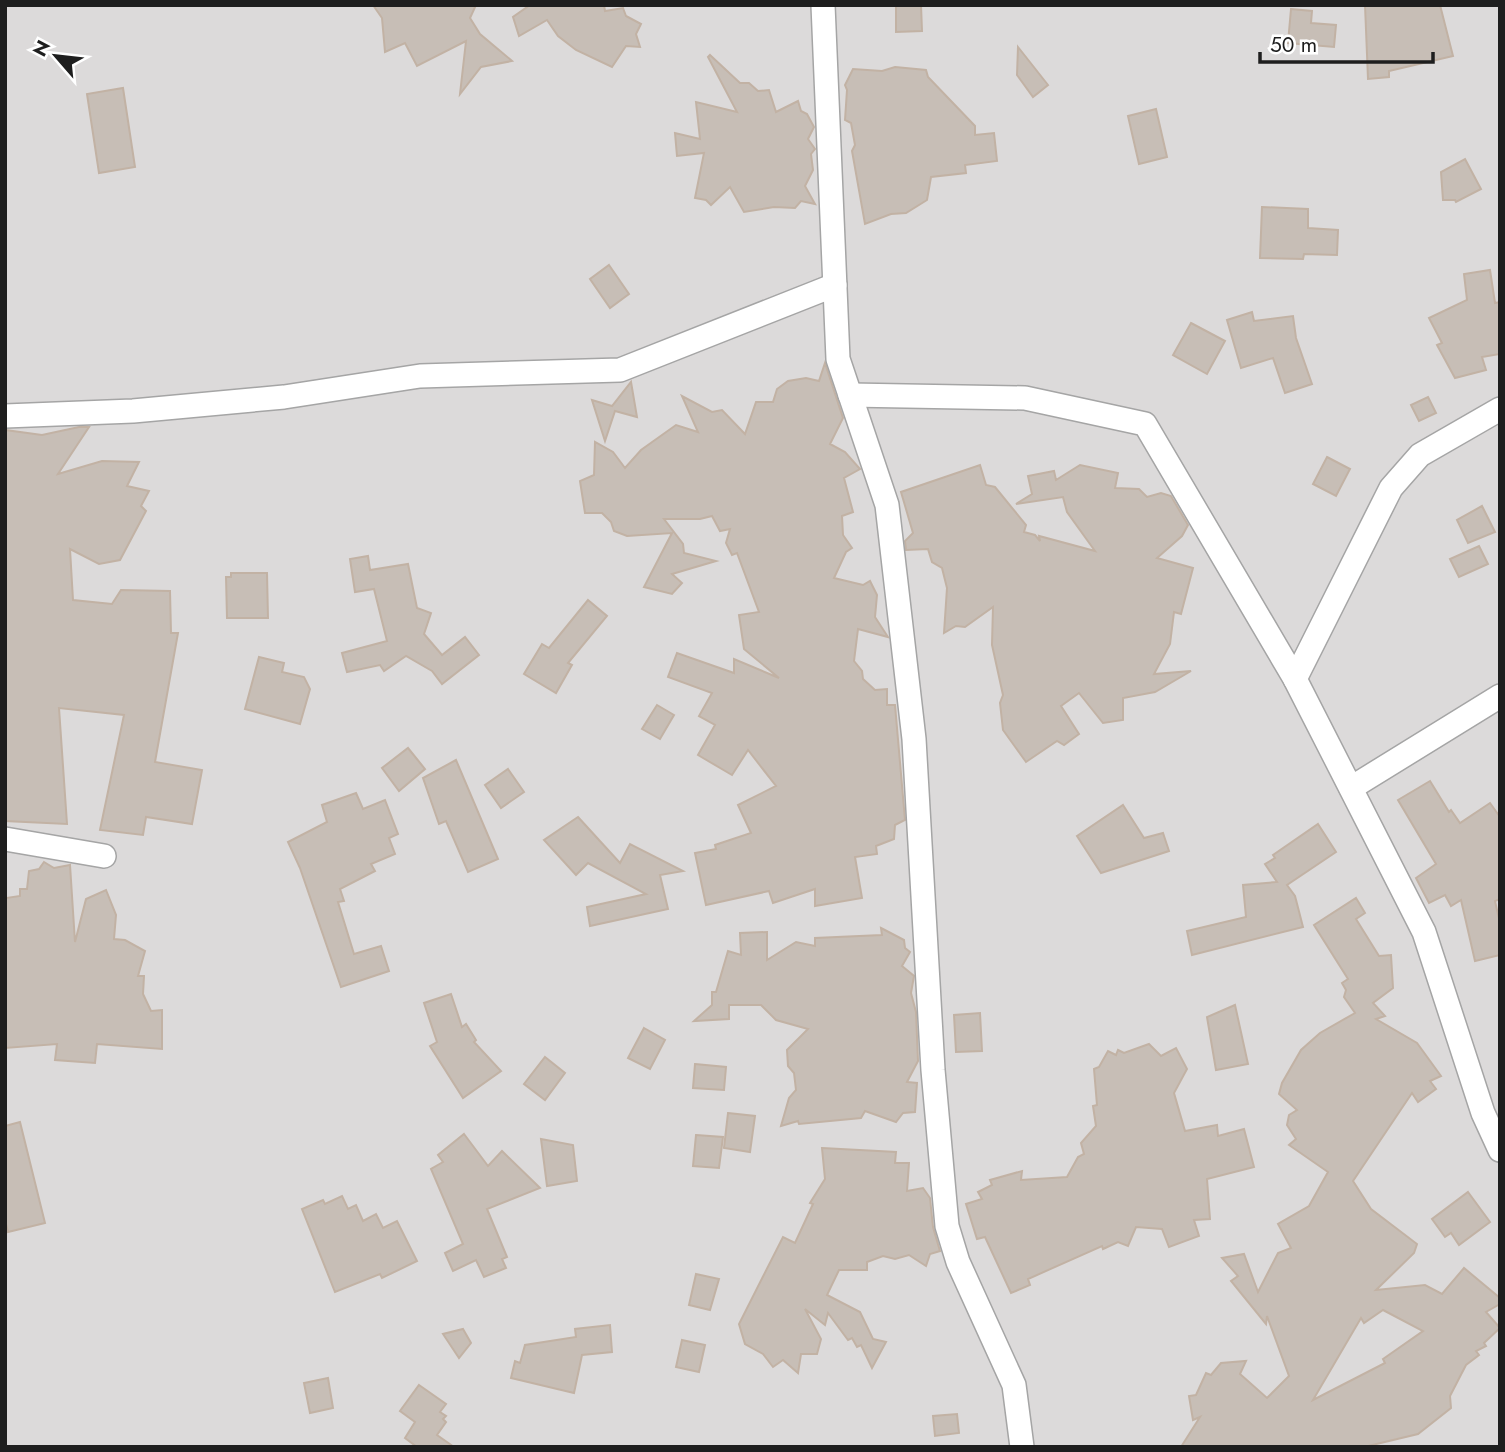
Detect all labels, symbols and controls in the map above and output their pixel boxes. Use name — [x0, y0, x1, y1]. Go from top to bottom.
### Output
north arrow — [21, 21, 91, 91]
scale bar — [1260, 21, 1433, 65]
text: 50 m — [1270, 30, 1317, 60]
text: N — [26, 35, 57, 61]

